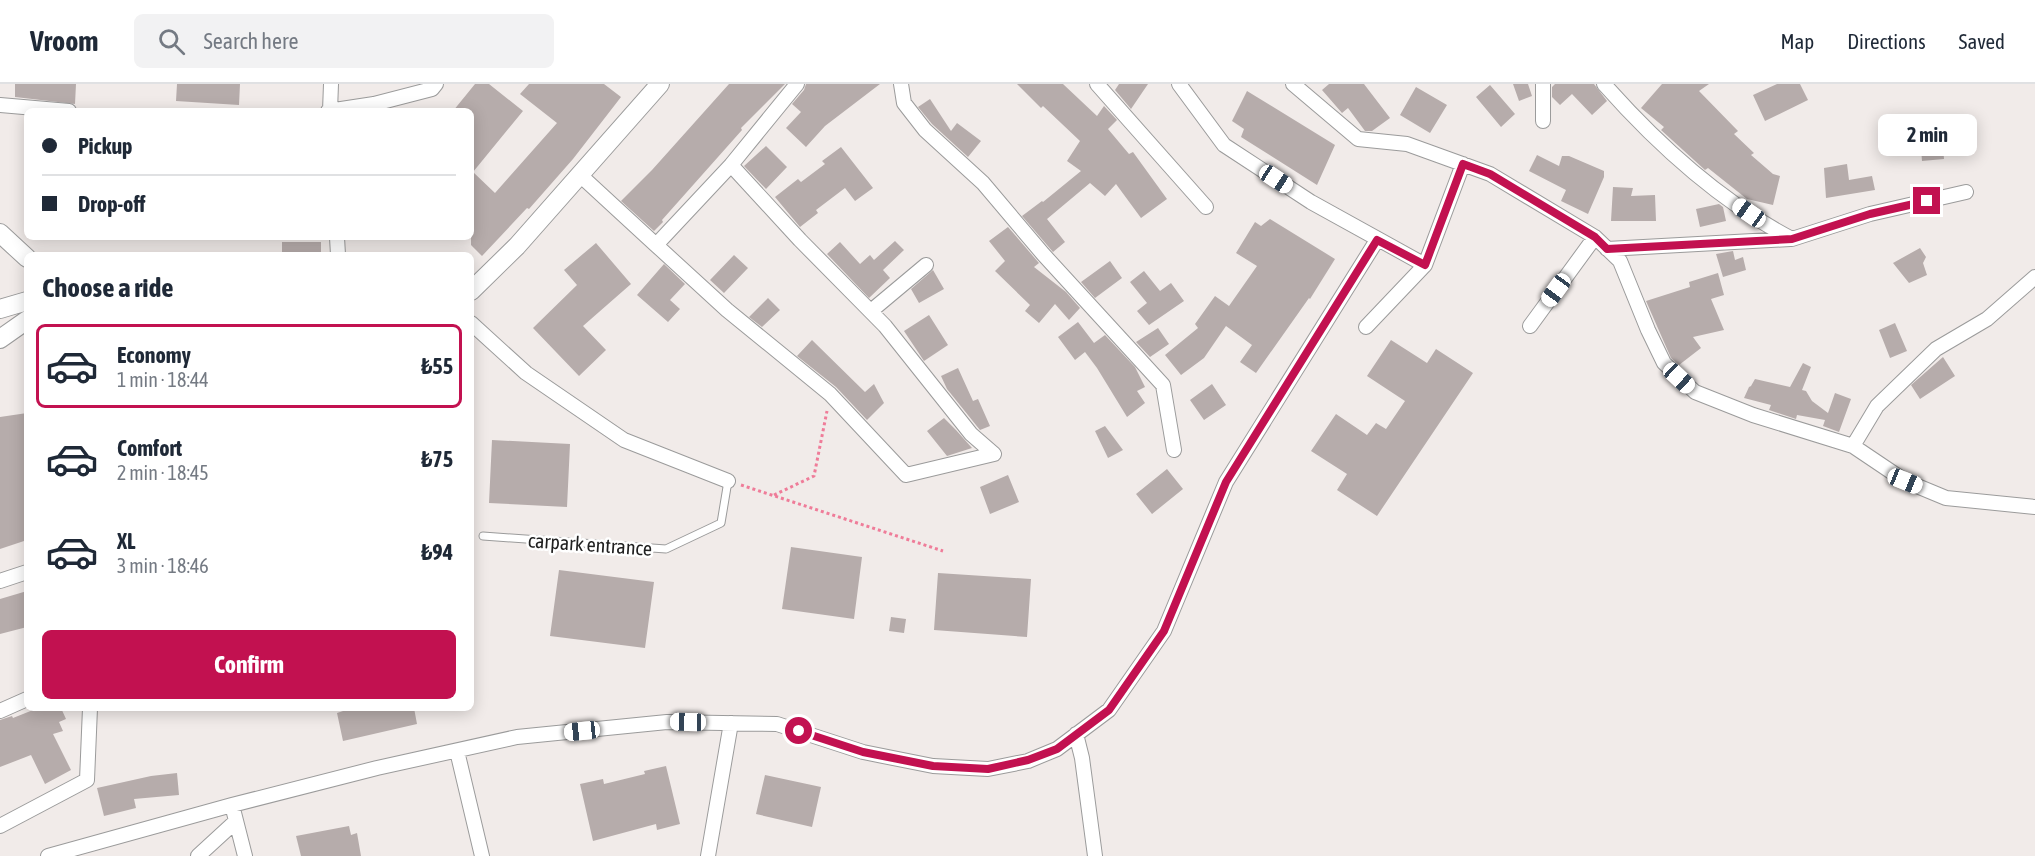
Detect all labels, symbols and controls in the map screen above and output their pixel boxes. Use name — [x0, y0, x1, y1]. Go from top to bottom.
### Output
search box — [134, 14, 554, 68]
text: Vroom — [30, 25, 98, 57]
icon: search — [155, 25, 188, 58]
text: Search here — [203, 28, 298, 54]
text: Map — [1780, 29, 1814, 53]
text: Directions — [1847, 29, 1926, 53]
text: Saved — [1959, 29, 2005, 53]
callout: 2 min — [1878, 114, 1976, 156]
text: 2 min — [1907, 123, 1948, 146]
text: Pickup — [78, 133, 133, 159]
car — [1256, 162, 1296, 196]
route end — [1913, 187, 1940, 214]
text: Drop-off — [78, 191, 145, 217]
car — [1729, 195, 1769, 231]
car — [1538, 270, 1574, 310]
text: Choose a ride — [42, 272, 174, 303]
icon: car — [45, 339, 99, 393]
text: Economy — [117, 342, 191, 368]
text: ₺55 — [421, 353, 453, 379]
car — [1660, 359, 1698, 397]
text: 1 min · 18:44 — [117, 368, 209, 391]
icon: car — [45, 432, 99, 486]
text: Comfort — [117, 435, 182, 461]
text: ₺75 — [421, 446, 453, 472]
text: 2 min · 18:45 — [117, 461, 209, 484]
car — [1885, 466, 1925, 496]
icon: car — [45, 525, 99, 579]
text: XL — [117, 528, 135, 554]
street label: carpark entrance — [527, 528, 653, 560]
text: ₺94 — [421, 539, 453, 565]
text: 3 min · 18:46 — [117, 554, 209, 577]
button: Confirm — [42, 630, 456, 699]
car — [670, 713, 706, 731]
route start — [785, 717, 812, 744]
car — [563, 720, 601, 742]

